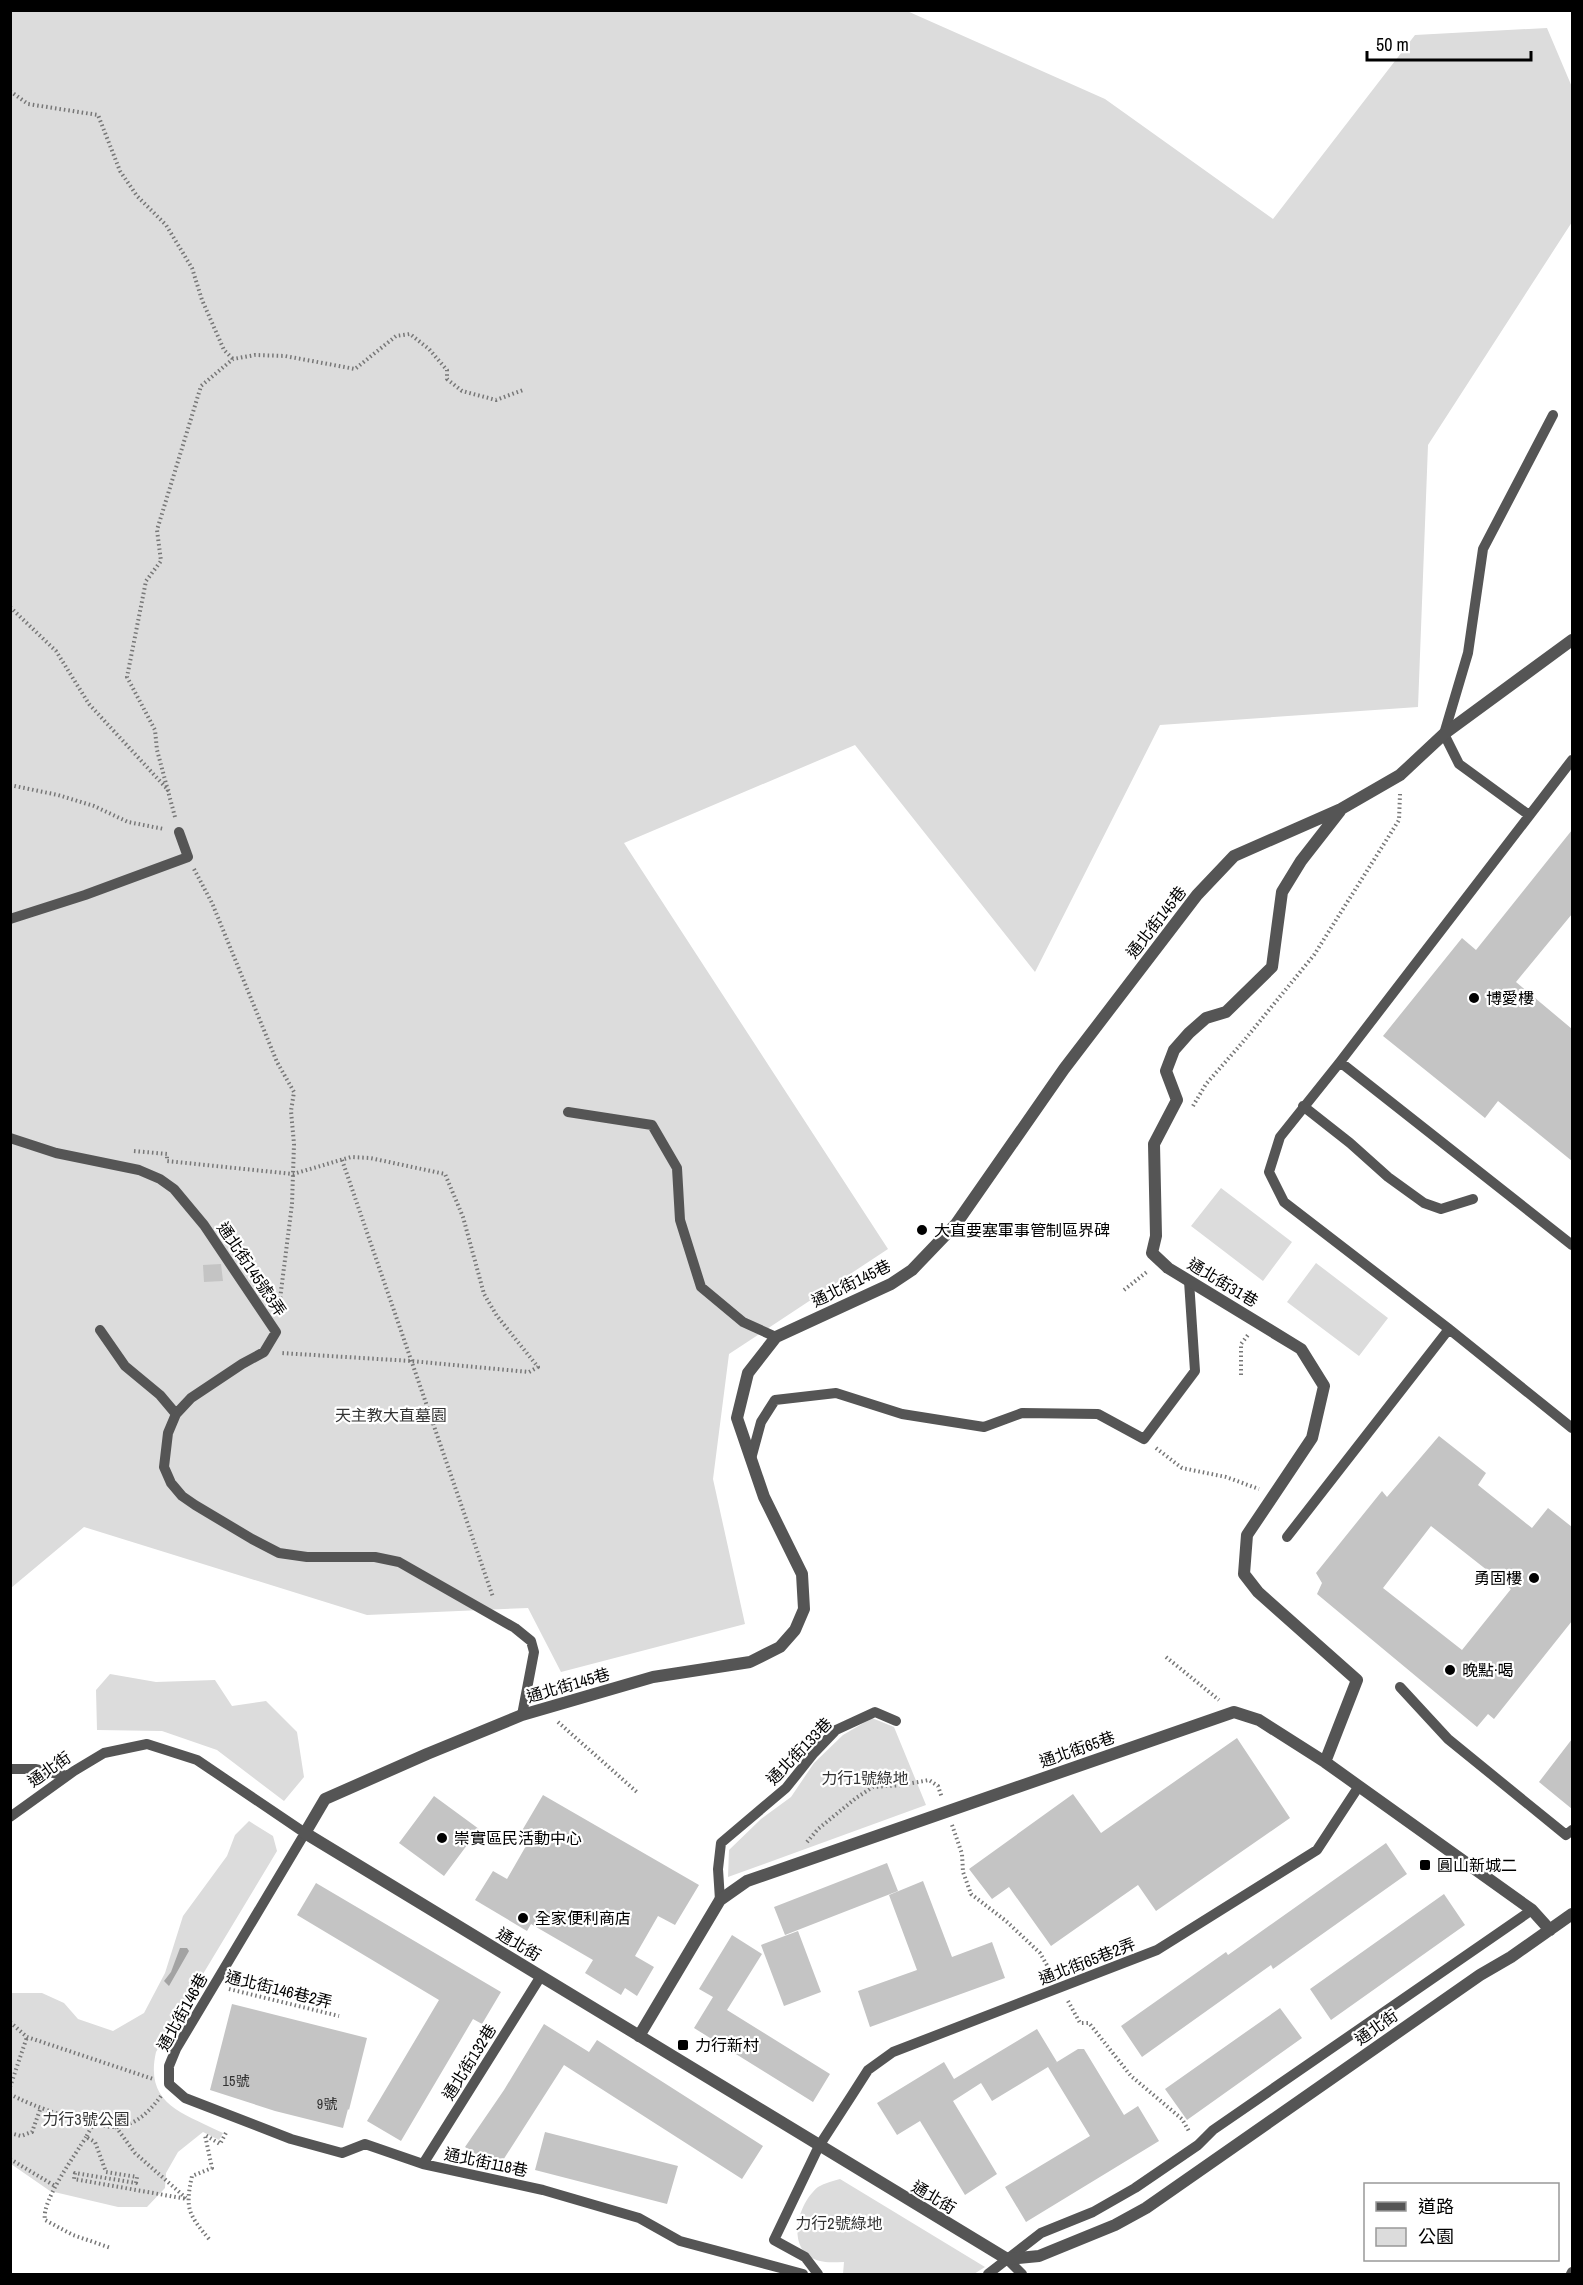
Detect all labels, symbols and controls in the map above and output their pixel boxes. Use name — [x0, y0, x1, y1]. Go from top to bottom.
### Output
scale bar — [1367, 24, 1530, 62]
text: 50 m — [1376, 32, 1409, 57]
street label: 通北街145巷 — [1121, 881, 1191, 963]
place label: 博愛樓 — [1486, 987, 1534, 1009]
marker: 博愛樓 — [1467, 991, 1481, 1005]
street label: 通北街145號3弄 — [212, 1218, 292, 1320]
place label: 大直要塞軍事管制區界碑 — [934, 1219, 1110, 1241]
marker: 大直要塞軍事管制區界碑 — [915, 1223, 929, 1237]
street label: 通北街31巷 — [1184, 1252, 1262, 1312]
street label: 通北街145巷 — [808, 1254, 894, 1312]
park label: 天主教大直墓園 — [335, 1404, 447, 1426]
place label: 勇固樓 — [1474, 1567, 1522, 1589]
marker: 勇固樓 — [1527, 1571, 1541, 1585]
place label: 晚點·喝 — [1462, 1659, 1514, 1681]
street label: 通北街145巷 — [524, 1663, 612, 1707]
marker: 晚點·喝 — [1443, 1663, 1457, 1677]
street label: 通北街133巷 — [761, 1712, 837, 1790]
street label: 通北街65巷 — [1036, 1726, 1118, 1772]
street label: 通北街 — [23, 1746, 75, 1792]
park label: 力行1號綠地 — [821, 1767, 909, 1789]
place label: 崇實區民活動中心 — [454, 1827, 582, 1849]
marker: 崇實區民活動中心 — [435, 1831, 449, 1845]
place label: 圓山新城二 — [1437, 1854, 1517, 1876]
marker: 圓山新城二 — [1418, 1858, 1432, 1872]
place label: 全家便利商店 — [535, 1907, 631, 1929]
marker: 全家便利商店 — [516, 1911, 530, 1925]
street label: 通北街 — [493, 1922, 545, 1966]
street label: 通北街65巷2弄 — [1035, 1932, 1139, 1990]
street label: 通北街146巷2弄 — [223, 1965, 335, 2013]
street label: 通北街146巷 — [152, 1969, 212, 2055]
street label: 通北街 — [1350, 2004, 1402, 2050]
street label: 通北街132巷 — [437, 2020, 501, 2104]
place label: 力行新村 — [695, 2034, 759, 2056]
marker: 力行新村 — [676, 2038, 690, 2052]
house number: 15號 — [223, 2072, 249, 2090]
house number: 9號 — [317, 2095, 337, 2113]
park label: 力行3號公園 — [42, 2108, 130, 2130]
street label: 通北街118巷 — [442, 2142, 530, 2182]
street label: 通北街 — [908, 2175, 960, 2219]
legend — [1364, 2183, 1559, 2261]
text: 道路 — [1418, 2194, 1454, 2219]
park label: 力行2號綠地 — [795, 2212, 883, 2234]
text: 公園 — [1418, 2224, 1454, 2249]

